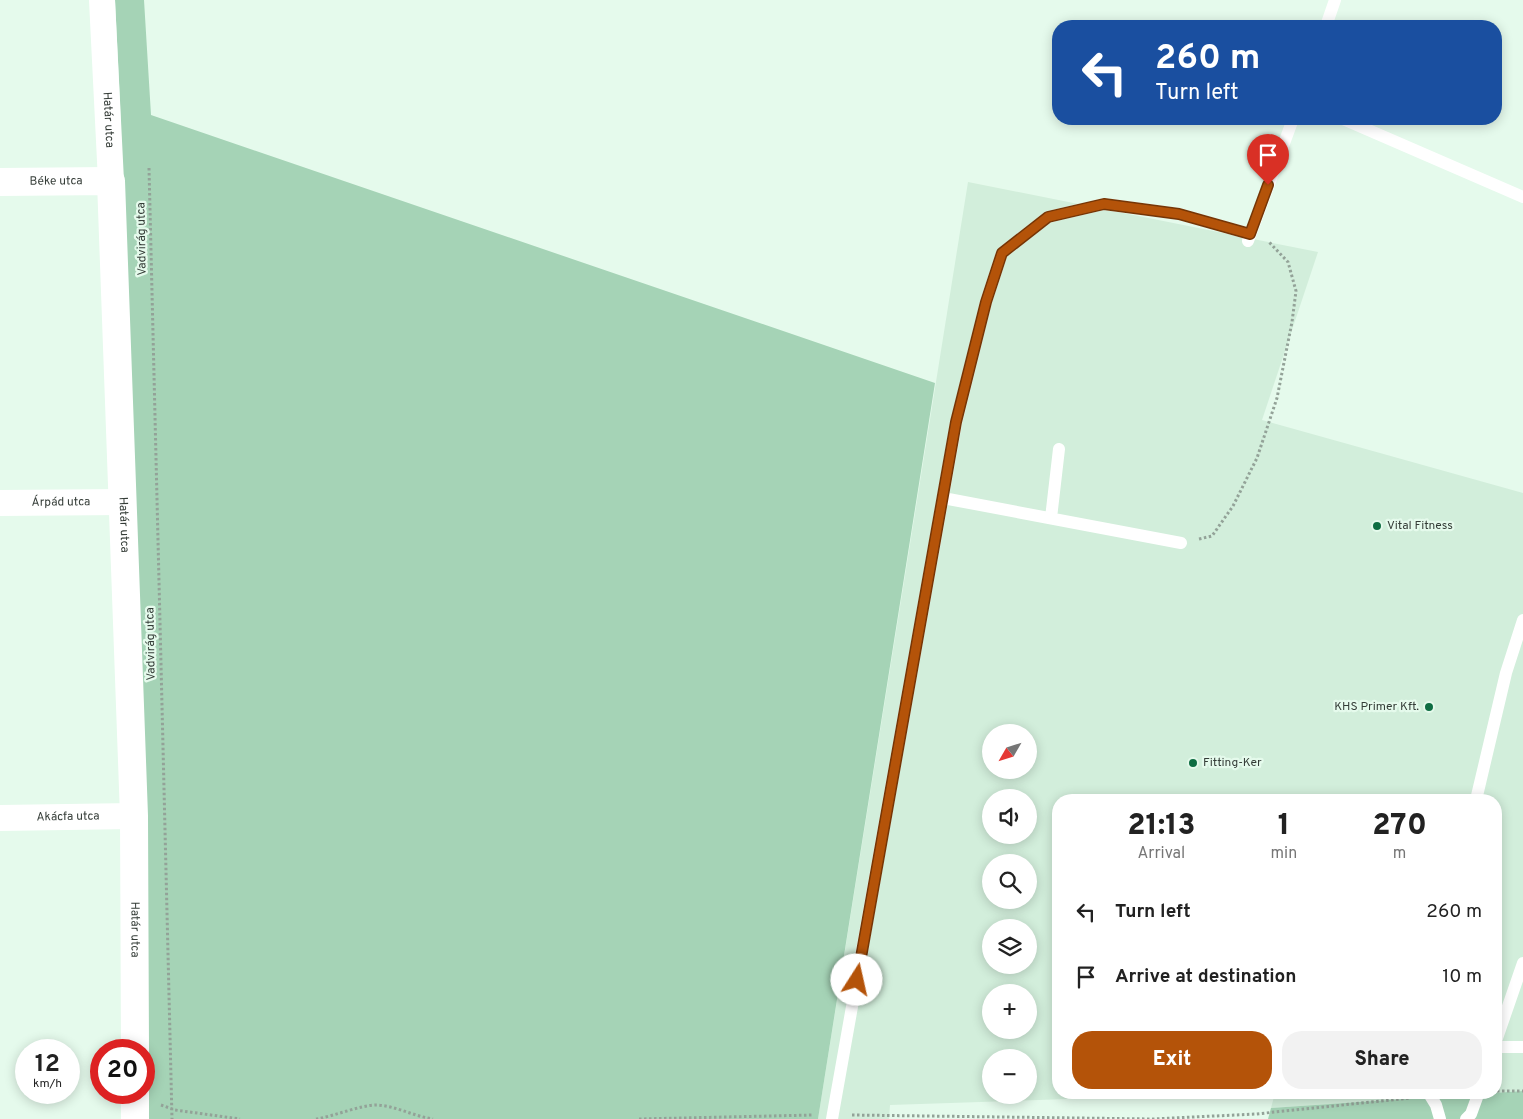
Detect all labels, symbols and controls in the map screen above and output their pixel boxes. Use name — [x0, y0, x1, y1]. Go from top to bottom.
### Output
text: 260 m — [1155, 37, 1260, 81]
icon: left — [1072, 40, 1137, 105]
text: Turn left — [1155, 80, 1238, 107]
street label: Határ utca — [99, 92, 117, 148]
pin — [1247, 134, 1289, 185]
icon: arrive — [1254, 141, 1282, 169]
street label: Béke utca — [29, 173, 83, 190]
street label: Vadvirág utca — [133, 202, 151, 276]
street label: Árpád utca — [32, 494, 90, 511]
street label: Határ utca — [114, 497, 132, 553]
place label: Vital Fitness — [1387, 518, 1453, 534]
marker: Vital Fitness — [1371, 520, 1383, 532]
street label: Vadvirág utca — [142, 607, 160, 681]
place label: KHS Primer Kft. — [1334, 699, 1419, 715]
marker: KHS Primer Kft. — [1423, 701, 1435, 713]
north arrow — [982, 724, 1038, 779]
map controls — [982, 724, 1037, 1104]
place label: Fitting-Ker — [1203, 755, 1262, 771]
marker: Fitting-Ker — [1187, 757, 1199, 769]
button: sound — [982, 789, 1037, 844]
text: 21:13 — [1127, 808, 1195, 845]
text: 1 — [1278, 808, 1290, 845]
text: 270 — [1372, 808, 1427, 845]
street label: Akácfa utca — [36, 809, 100, 825]
text: Arrival — [1137, 844, 1185, 864]
text: min — [1271, 844, 1297, 864]
text: m — [1393, 844, 1406, 864]
button: search — [982, 854, 1037, 909]
icon: left — [1072, 898, 1100, 926]
text: Turn left — [1115, 900, 1191, 924]
text: 260 m — [1426, 900, 1482, 924]
street label: Határ utca — [126, 902, 143, 958]
button: layers — [982, 919, 1037, 974]
position arrow — [830, 953, 882, 1005]
icon: arrive — [1072, 963, 1100, 991]
text: Arrive at destination — [1115, 965, 1296, 989]
text: 10 m — [1442, 965, 1482, 989]
button: + — [982, 984, 1037, 1039]
button: Exit — [1072, 1031, 1272, 1089]
button: Share — [1282, 1031, 1482, 1089]
speed limit sign: 20 — [90, 1039, 155, 1104]
text: 12 — [35, 1049, 60, 1081]
button: − — [982, 1049, 1037, 1104]
text: km/h — [33, 1076, 62, 1092]

